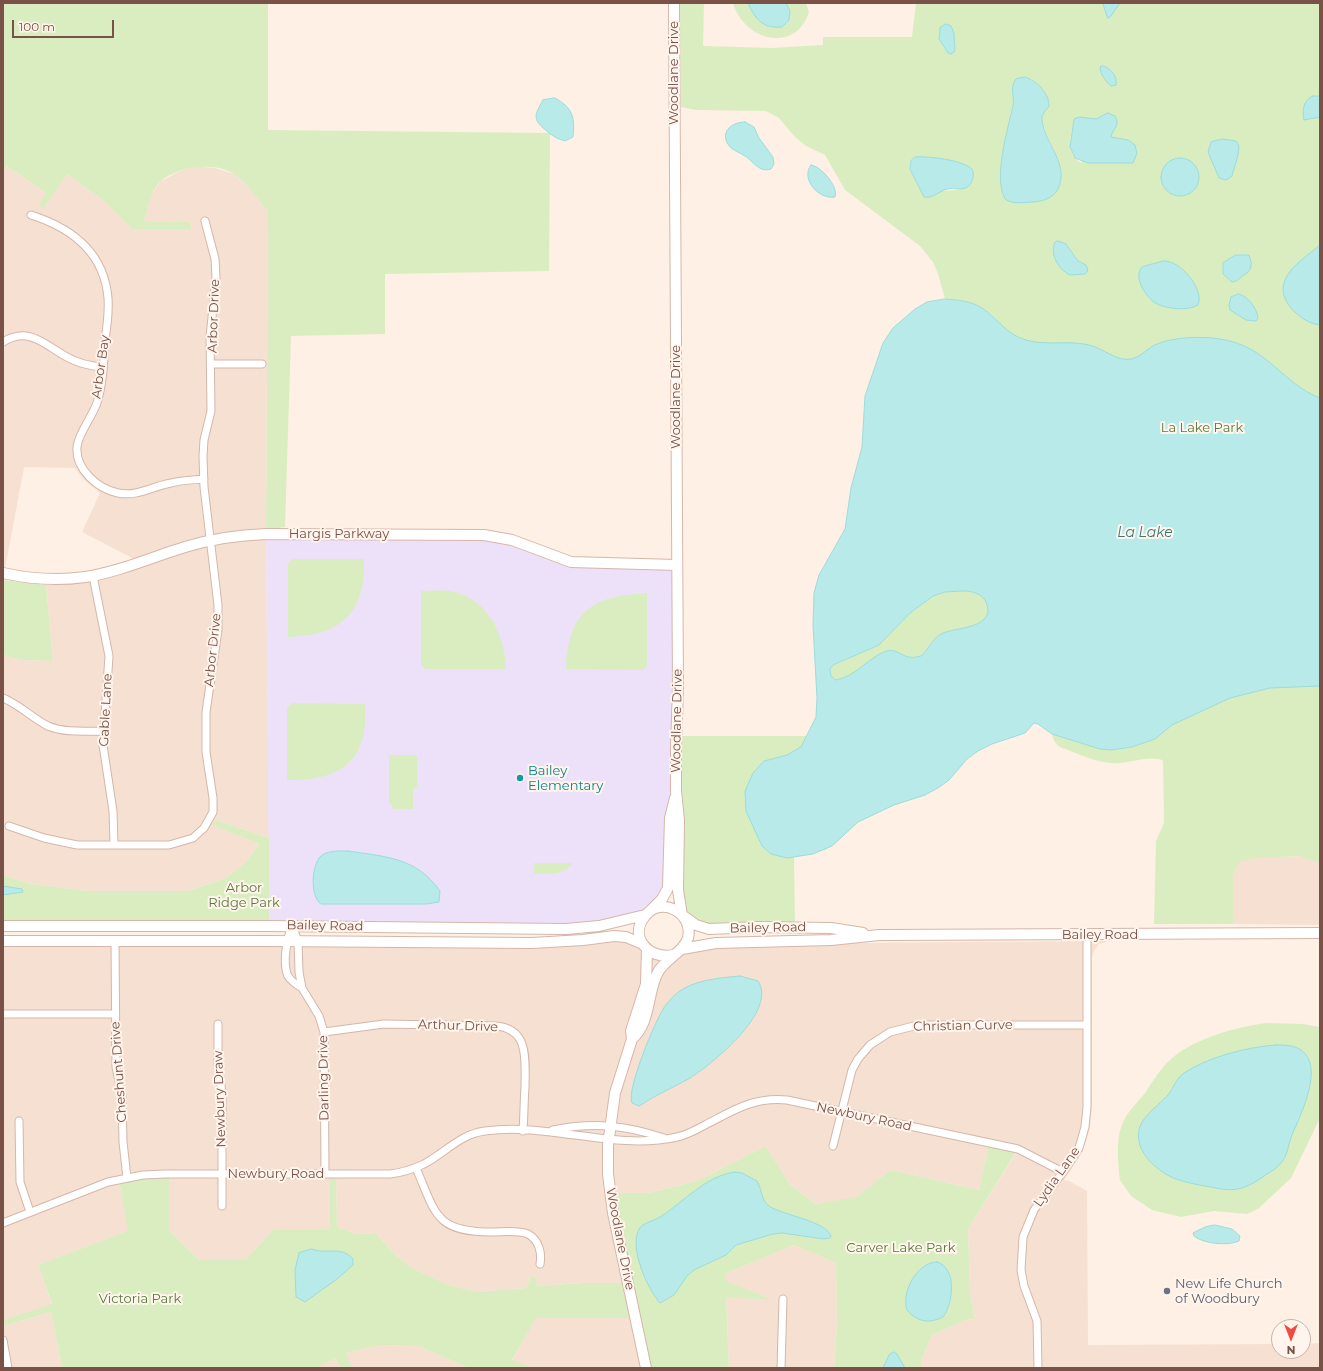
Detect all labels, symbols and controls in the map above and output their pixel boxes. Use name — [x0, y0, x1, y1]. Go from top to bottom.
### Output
scale bar — [14, 12, 116, 38]
text: 100 m — [19, 19, 55, 34]
street label: Woodlane Drive — [666, 21, 682, 125]
street label: Arbor Drive — [205, 279, 223, 353]
street label: Arbor Bay — [89, 334, 113, 400]
street label: Woodlane Drive — [668, 345, 684, 449]
park label: La Lake Park — [1161, 420, 1243, 436]
water label: La Lake — [1117, 525, 1173, 541]
street label: Hargis Parkway — [289, 526, 389, 542]
street label: Arbor Drive — [201, 612, 225, 688]
street label: Woodlane Drive — [668, 669, 686, 773]
street label: Gable Lane — [96, 673, 116, 747]
place label: Bailey Elementary — [528, 763, 603, 794]
marker: Bailey Elementary — [515, 773, 525, 783]
park label: Arbor Ridge Park — [208, 880, 280, 911]
street label: Bailey Road — [287, 918, 363, 934]
street label: Bailey Road — [730, 920, 806, 936]
street label: Bailey Road — [1062, 927, 1138, 943]
street label: Arthur Drive — [418, 1017, 498, 1035]
street label: Christian Curve — [913, 1017, 1013, 1035]
street label: Cheshunt Drive — [108, 1021, 130, 1123]
street label: Darling Drive — [315, 1035, 333, 1121]
street label: Newbury Draw — [211, 1050, 229, 1148]
street label: Newbury Road — [815, 1099, 913, 1135]
street label: Lydia Lane — [1031, 1144, 1083, 1210]
street label: Newbury Road — [228, 1166, 324, 1182]
street label: Woodlane Drive — [602, 1186, 638, 1292]
park label: Carver Lake Park — [846, 1240, 956, 1256]
place label: New Life Church of Woodbury — [1175, 1276, 1283, 1307]
marker: New Life Church of Woodbury — [1162, 1286, 1172, 1296]
park label: Victoria Park — [99, 1291, 181, 1307]
north arrow — [1271, 1319, 1311, 1359]
text: N — [1287, 1343, 1295, 1357]

